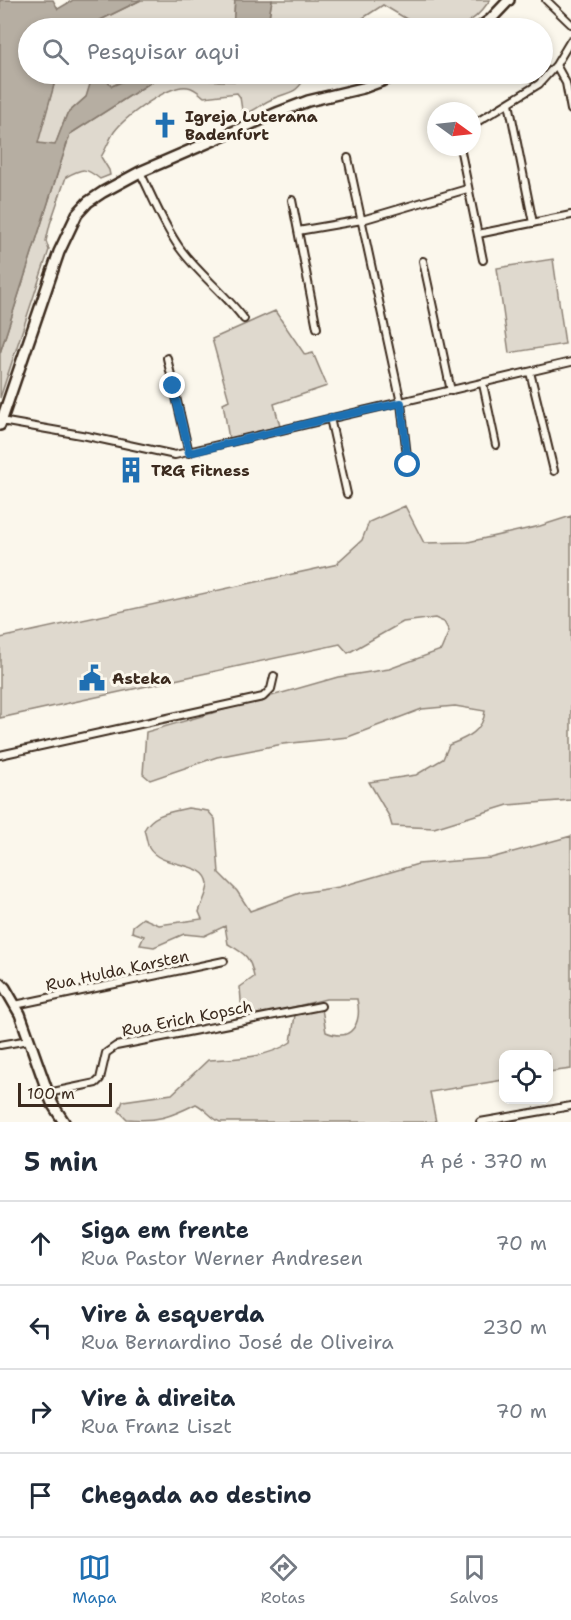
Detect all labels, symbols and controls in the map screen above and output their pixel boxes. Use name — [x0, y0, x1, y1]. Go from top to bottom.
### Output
search box — [18, 18, 553, 84]
icon: search — [39, 35, 72, 68]
text: Pesquisar aqui — [87, 37, 240, 66]
north arrow — [427, 102, 481, 156]
place label: Igreja Luterana Badenfurt — [185, 106, 318, 145]
church icon: Igreja Luterana Badenfurt — [150, 110, 180, 140]
route end — [159, 372, 185, 398]
route start — [394, 451, 420, 477]
building icon: TRG Fitness — [116, 455, 146, 485]
place label: TRG Fitness — [151, 460, 250, 481]
public building icon: Asteka — [77, 663, 107, 693]
place label: Asteka — [112, 668, 171, 689]
street label: Rua Hulda Karsten — [44, 945, 191, 996]
street label: Rua Erich Kopsch — [120, 996, 254, 1041]
map controls — [499, 1050, 553, 1104]
button: locate — [499, 1050, 553, 1104]
scale bar — [18, 1080, 112, 1108]
text: 100 m — [27, 1083, 75, 1104]
text: 5 min — [24, 1144, 98, 1179]
text: A pé · 370 m — [420, 1148, 547, 1174]
text: Siga em frente — [81, 1216, 249, 1245]
icon: ahead — [24, 1227, 57, 1260]
text: 70 m — [495, 1230, 547, 1256]
text: Rua Pastor Werner Andresen — [81, 1245, 363, 1271]
text: Vire à esquerda — [81, 1300, 264, 1329]
icon: left — [24, 1311, 57, 1344]
text: 230 m — [482, 1314, 547, 1340]
text: Rua Bernardino José de Oliveira — [81, 1329, 394, 1355]
text: Vire à direita — [81, 1384, 235, 1413]
icon: right — [24, 1395, 57, 1428]
text: 70 m — [495, 1398, 547, 1424]
text: Rua Franz Liszt — [81, 1413, 232, 1439]
icon: arrive — [24, 1479, 57, 1512]
text: Chegada ao destino — [81, 1481, 312, 1510]
tab: Mapa — [72, 1551, 116, 1608]
tab: Rotas — [261, 1551, 305, 1608]
tab: Salvos — [450, 1551, 499, 1608]

